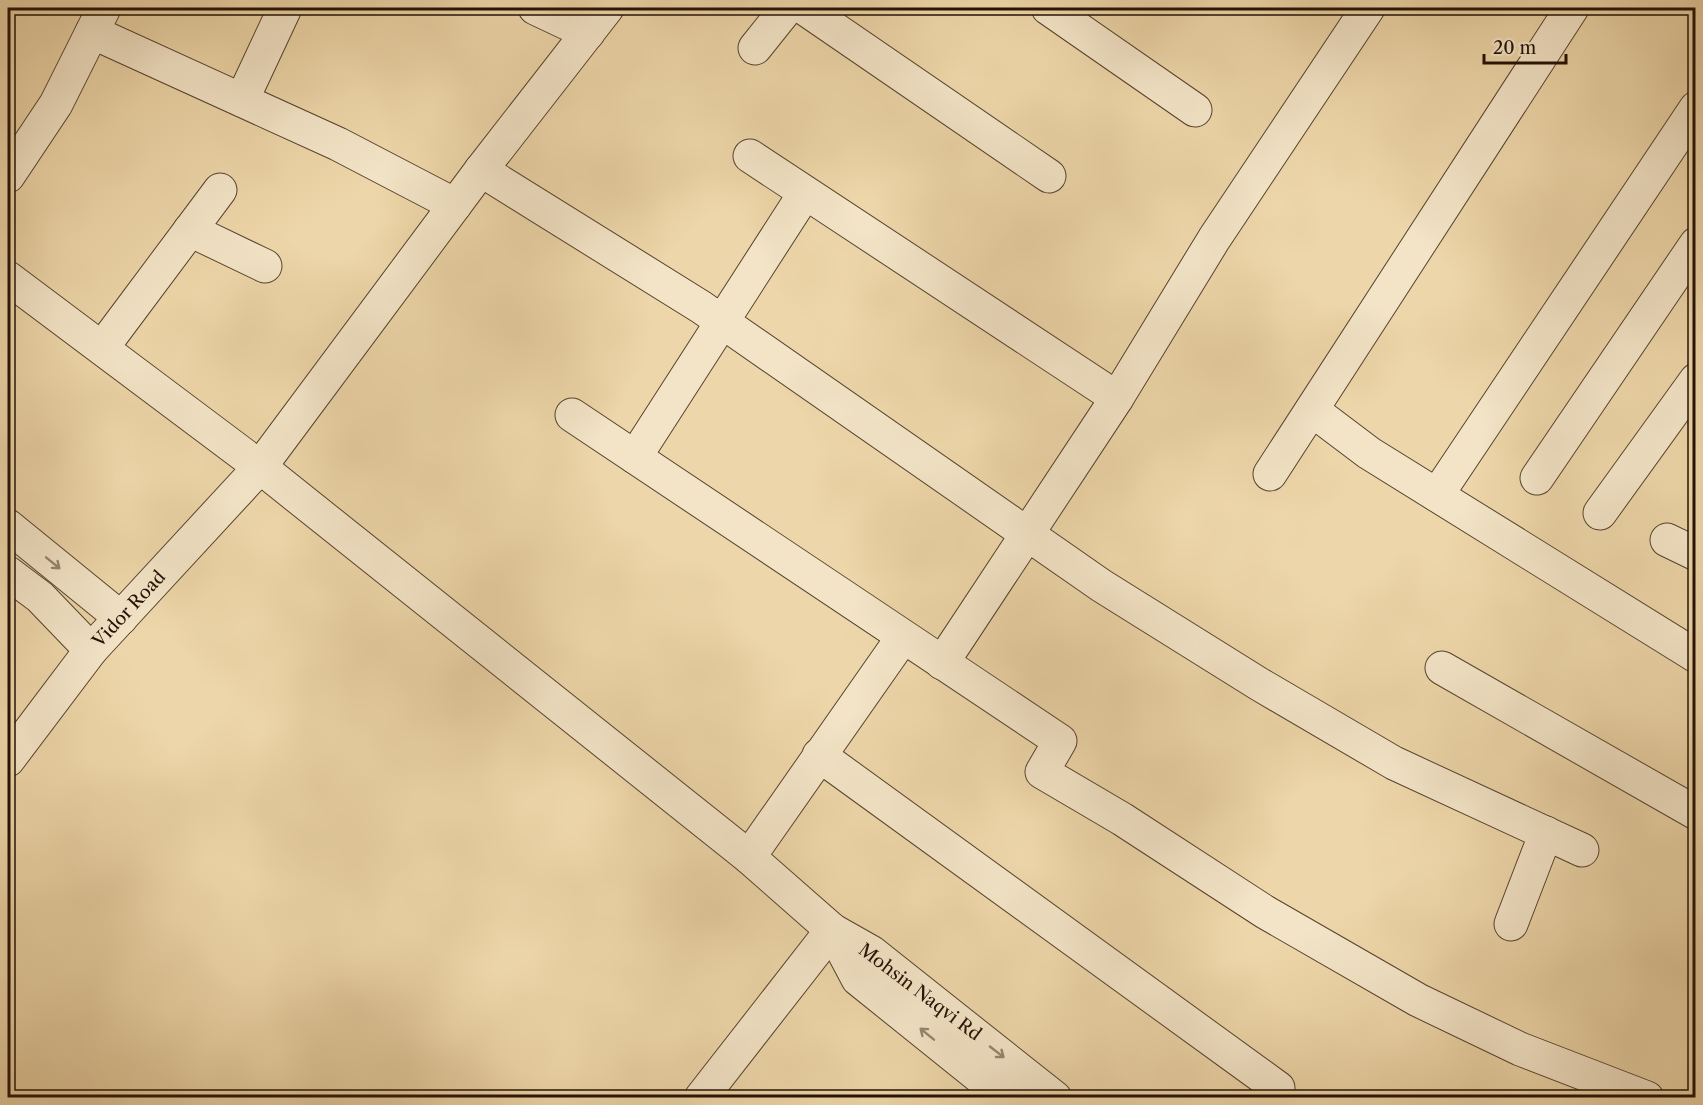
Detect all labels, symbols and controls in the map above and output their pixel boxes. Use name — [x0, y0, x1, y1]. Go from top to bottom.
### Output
scale bar — [1484, 27, 1566, 65]
text: 20 m — [1493, 37, 1537, 59]
one-way arrow — [45, 556, 61, 569]
street label: Vidor Road — [87, 566, 170, 653]
street label: Mohsin Naqvi Rd — [854, 939, 986, 1045]
one-way arrow — [920, 1028, 936, 1041]
one-way arrow — [989, 1045, 1005, 1058]

